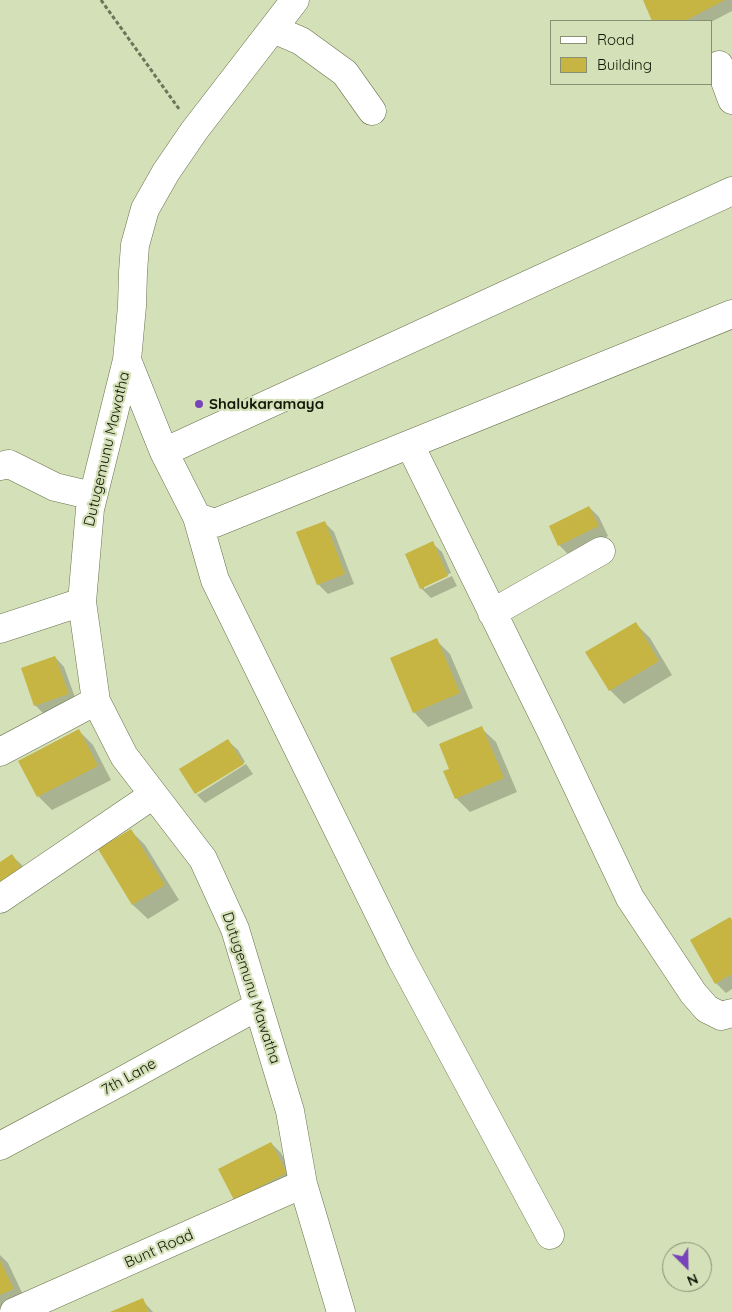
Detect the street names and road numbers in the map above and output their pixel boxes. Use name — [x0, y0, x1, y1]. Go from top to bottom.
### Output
street label: Dutugemunu Mawatha — [80, 370, 134, 528]
street label: Dutugemunu Mawatha — [218, 910, 284, 1066]
street label: 7th Lane — [99, 1055, 159, 1099]
street label: Bunt Road — [122, 1226, 196, 1272]

